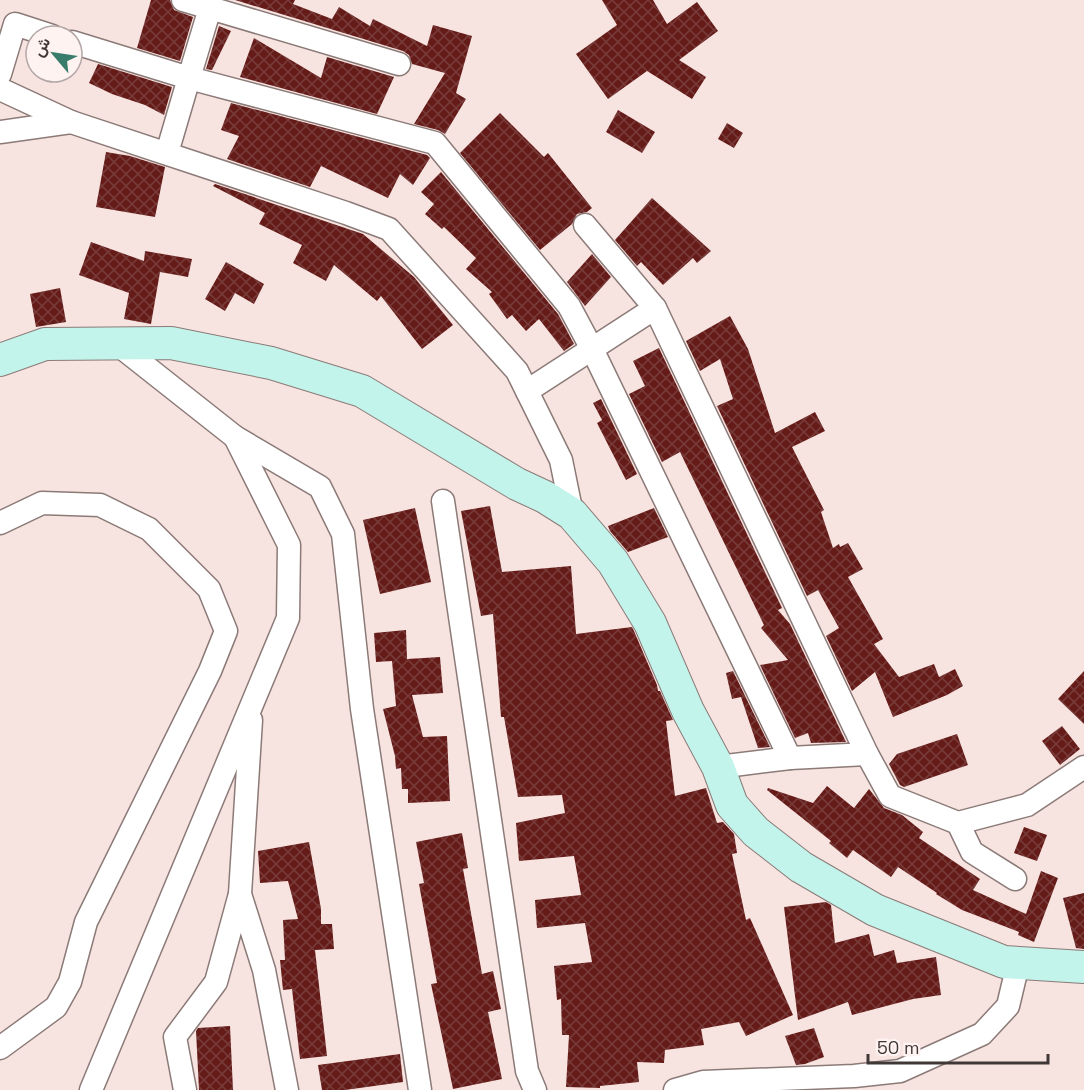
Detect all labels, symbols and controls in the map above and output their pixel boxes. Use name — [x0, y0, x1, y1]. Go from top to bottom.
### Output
north arrow — [24, 24, 84, 84]
text: ش — [27, 33, 55, 60]
scale bar — [868, 1027, 1048, 1065]
text: 50 m — [877, 1036, 919, 1059]

